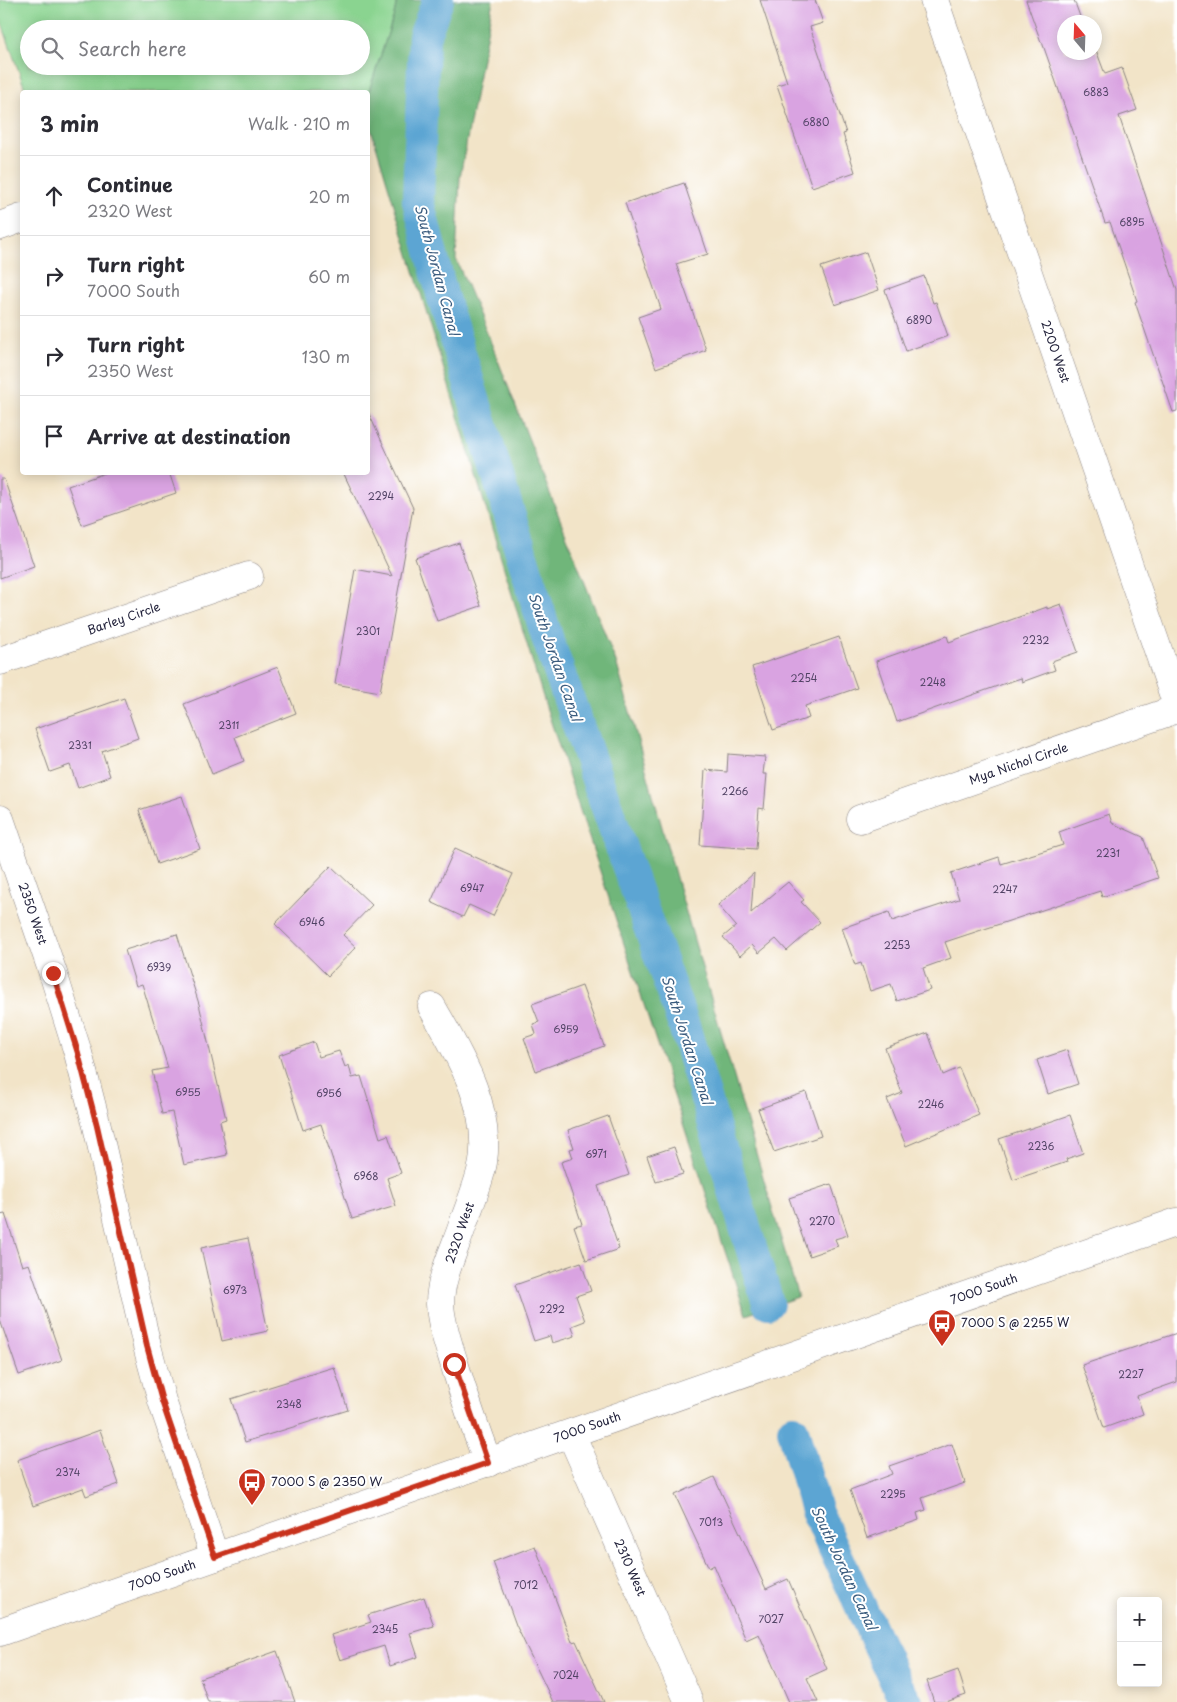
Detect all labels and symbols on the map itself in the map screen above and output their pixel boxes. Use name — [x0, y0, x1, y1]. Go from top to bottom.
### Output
north arrow — [1057, 15, 1102, 60]
house number: 6883 — [1083, 84, 1109, 99]
house number: 6880 — [803, 114, 829, 129]
water label: South Jordan Canal — [410, 202, 466, 340]
house number: 6895 — [1120, 214, 1145, 229]
house number: 6890 — [906, 312, 932, 327]
street label: 2200 West — [1037, 318, 1075, 385]
house number: 2294 — [368, 488, 395, 503]
water label: South Jordan Canal — [524, 590, 588, 726]
street label: Barley Circle — [85, 597, 163, 639]
house number: 2301 — [356, 623, 380, 638]
house number: 2232 — [1023, 632, 1049, 647]
house number: 2254 — [791, 670, 818, 685]
house number: 2248 — [920, 674, 946, 689]
house number: 2311 — [219, 717, 240, 732]
house number: 2331 — [68, 737, 92, 752]
street label: Mya Nichol Circle — [967, 737, 1070, 788]
house number: 2266 — [722, 783, 748, 798]
house number: 2231 — [1096, 845, 1120, 860]
street label: 2350 West — [14, 880, 53, 947]
house number: 6947 — [460, 880, 485, 895]
house number: 2247 — [992, 881, 1018, 896]
house number: 6946 — [299, 914, 325, 929]
house number: 2253 — [884, 937, 910, 952]
house number: 6939 — [147, 959, 171, 974]
route end — [42, 962, 65, 985]
water label: South Jordan Canal — [657, 973, 719, 1109]
house number: 6959 — [554, 1021, 578, 1036]
house number: 6955 — [175, 1084, 201, 1099]
house number: 6956 — [316, 1085, 342, 1100]
house number: 2246 — [918, 1096, 944, 1111]
house number: 2236 — [1028, 1138, 1054, 1153]
house number: 6971 — [585, 1146, 607, 1161]
house number: 6968 — [353, 1168, 379, 1183]
street label: 2320 West — [440, 1199, 478, 1266]
house number: 2270 — [809, 1213, 835, 1228]
street label: 7000 South — [948, 1268, 1020, 1308]
house number: 6973 — [223, 1282, 248, 1297]
house number: 2292 — [539, 1301, 565, 1316]
bus stop icon: 7000 S @ 2255 W — [927, 1308, 957, 1347]
place label: 7000 S @ 2255 W — [961, 1313, 1070, 1331]
route start — [443, 1353, 466, 1376]
house number: 2227 — [1118, 1366, 1144, 1381]
house number: 2348 — [276, 1396, 302, 1411]
street label: 7000 South — [551, 1406, 623, 1446]
house number: 2374 — [56, 1464, 81, 1479]
bus stop icon: 7000 S @ 2350 W — [237, 1467, 267, 1506]
place label: 7000 S @ 2350 W — [271, 1472, 382, 1490]
house number: 2295 — [880, 1486, 906, 1501]
water label: South Jordan Canal — [807, 1502, 883, 1635]
house number: 7013 — [699, 1514, 723, 1529]
street label: 2310 West — [610, 1536, 651, 1599]
street label: 7000 South — [126, 1554, 198, 1594]
house number: 7012 — [514, 1577, 538, 1592]
house number: 7027 — [758, 1611, 784, 1626]
house number: 2345 — [372, 1621, 398, 1636]
house number: 7024 — [553, 1667, 579, 1682]

